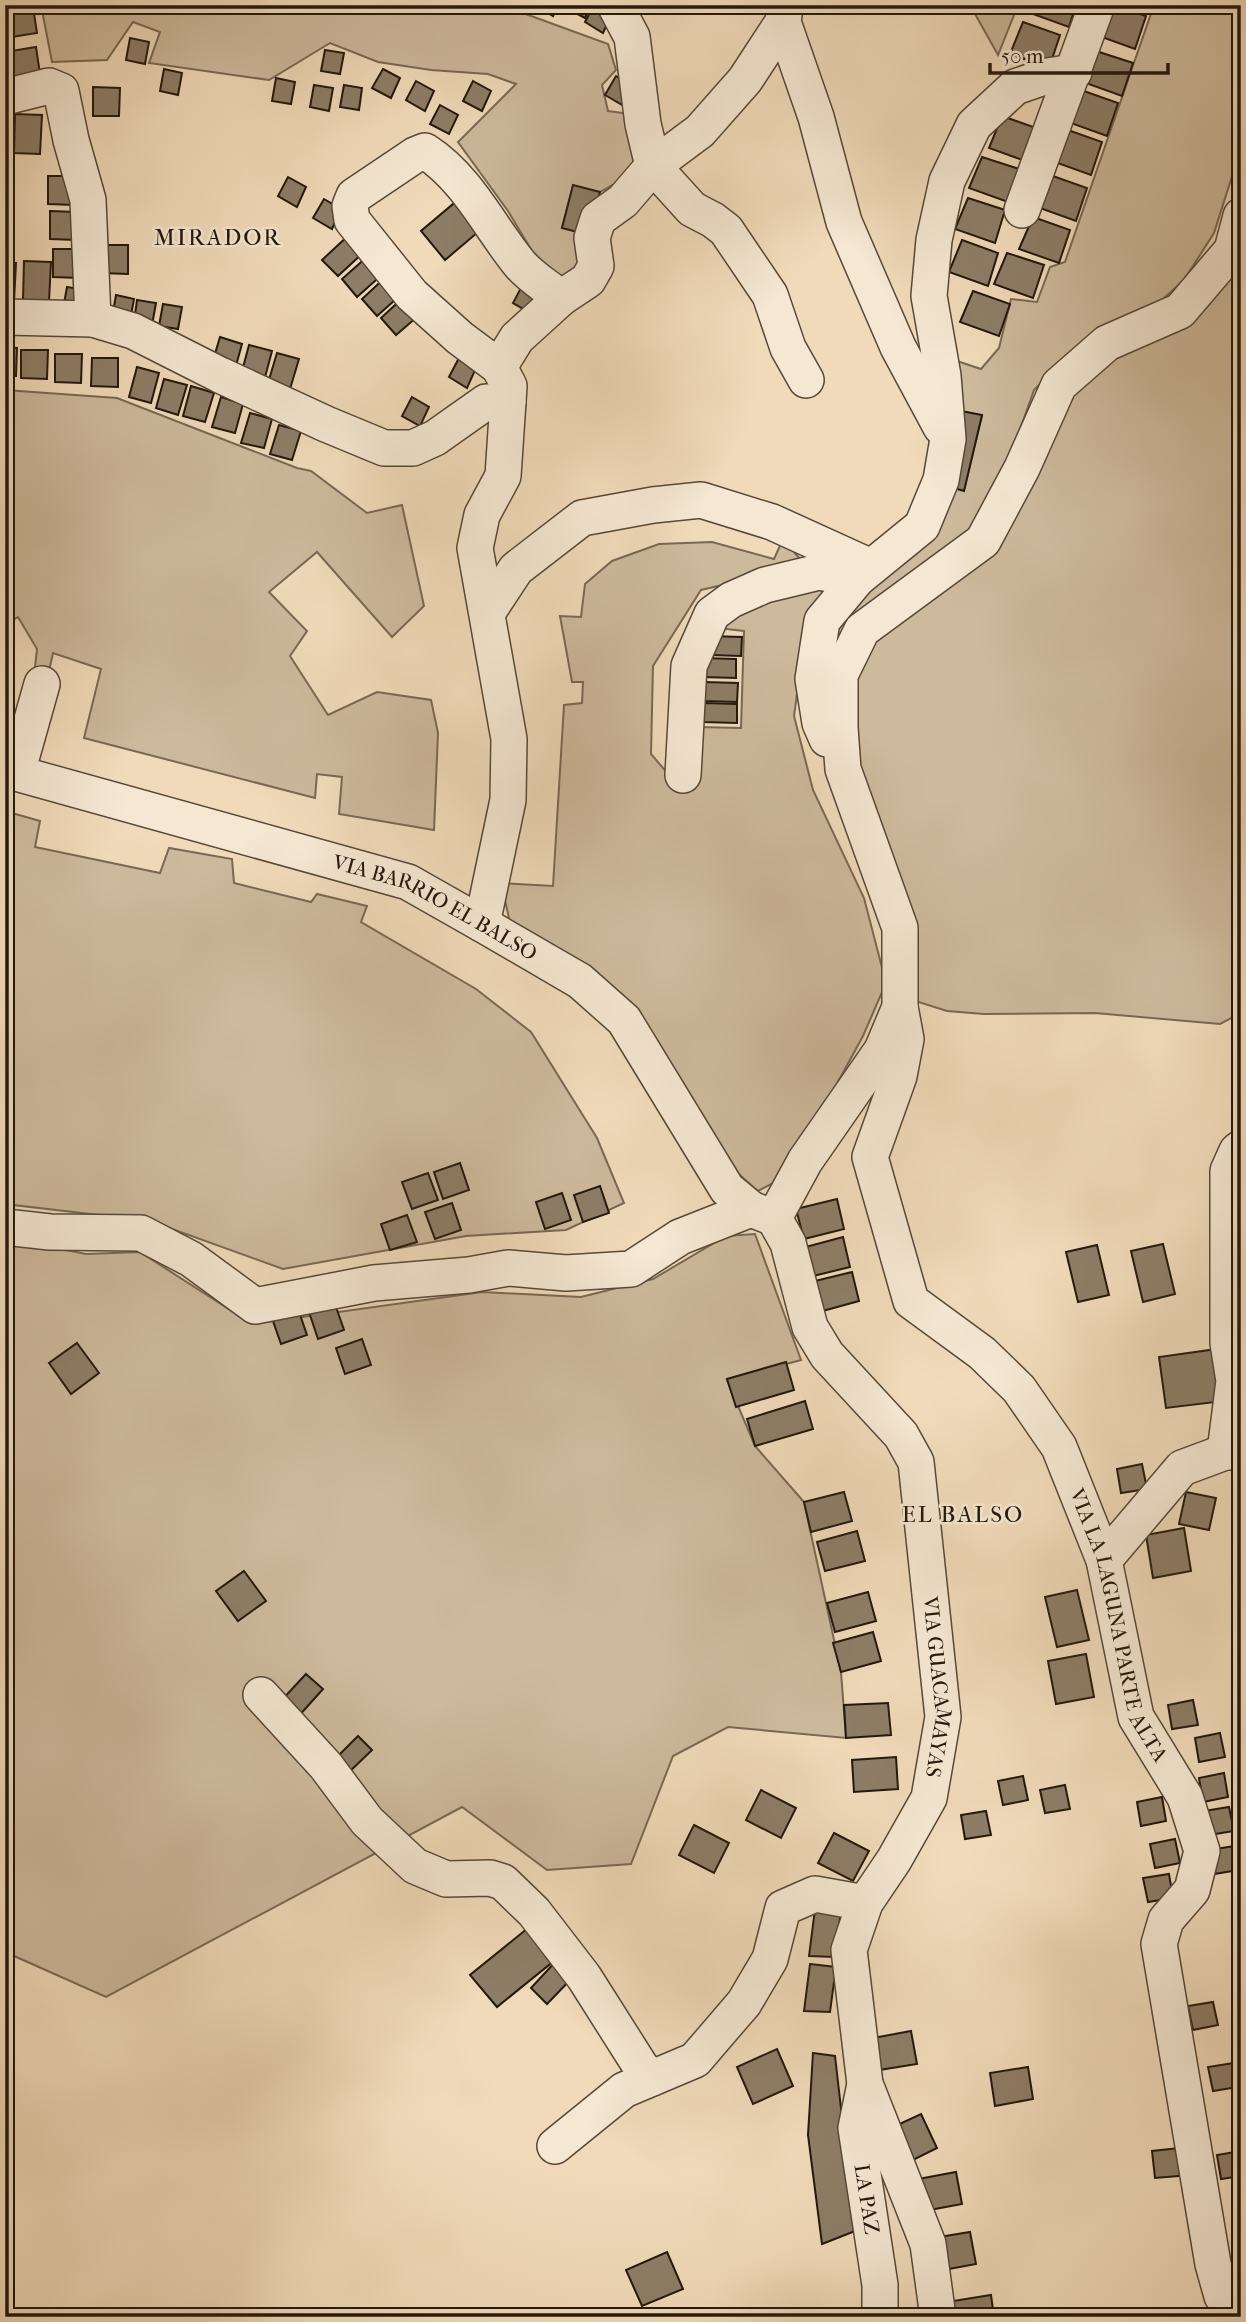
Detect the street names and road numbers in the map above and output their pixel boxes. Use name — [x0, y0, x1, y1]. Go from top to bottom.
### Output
street label: VIA BARRIO EL BALSO — [329, 849, 541, 965]
street label: VIA LA LAGUNA PARTE ALTA — [1064, 1484, 1173, 1767]
street label: VIA GUACAMAYAS — [918, 1594, 956, 1780]
street label: LA PAZ — [850, 2162, 884, 2236]

